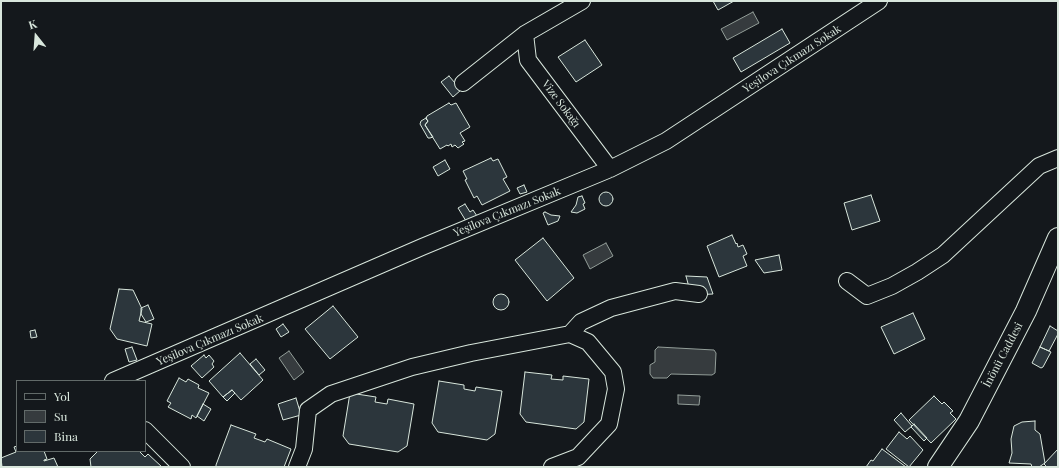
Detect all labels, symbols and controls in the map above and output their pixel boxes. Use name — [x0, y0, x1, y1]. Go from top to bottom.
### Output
north arrow — [16, 16, 56, 56]
text: K — [26, 16, 38, 32]
street label: Yeşilova Çıkmazı Sokak — [740, 22, 844, 96]
street label: Vize Sokağı — [539, 78, 583, 130]
street label: Yeşilova Çıkmazı Sokak — [451, 184, 563, 240]
street label: Yeşilova Çıkmazı Sokak — [155, 312, 265, 368]
street label: İnönü Caddesi — [980, 320, 1026, 390]
legend — [16, 380, 146, 452]
text: Yol — [54, 388, 70, 404]
text: Su — [54, 408, 67, 424]
text: Bina — [54, 428, 78, 444]

